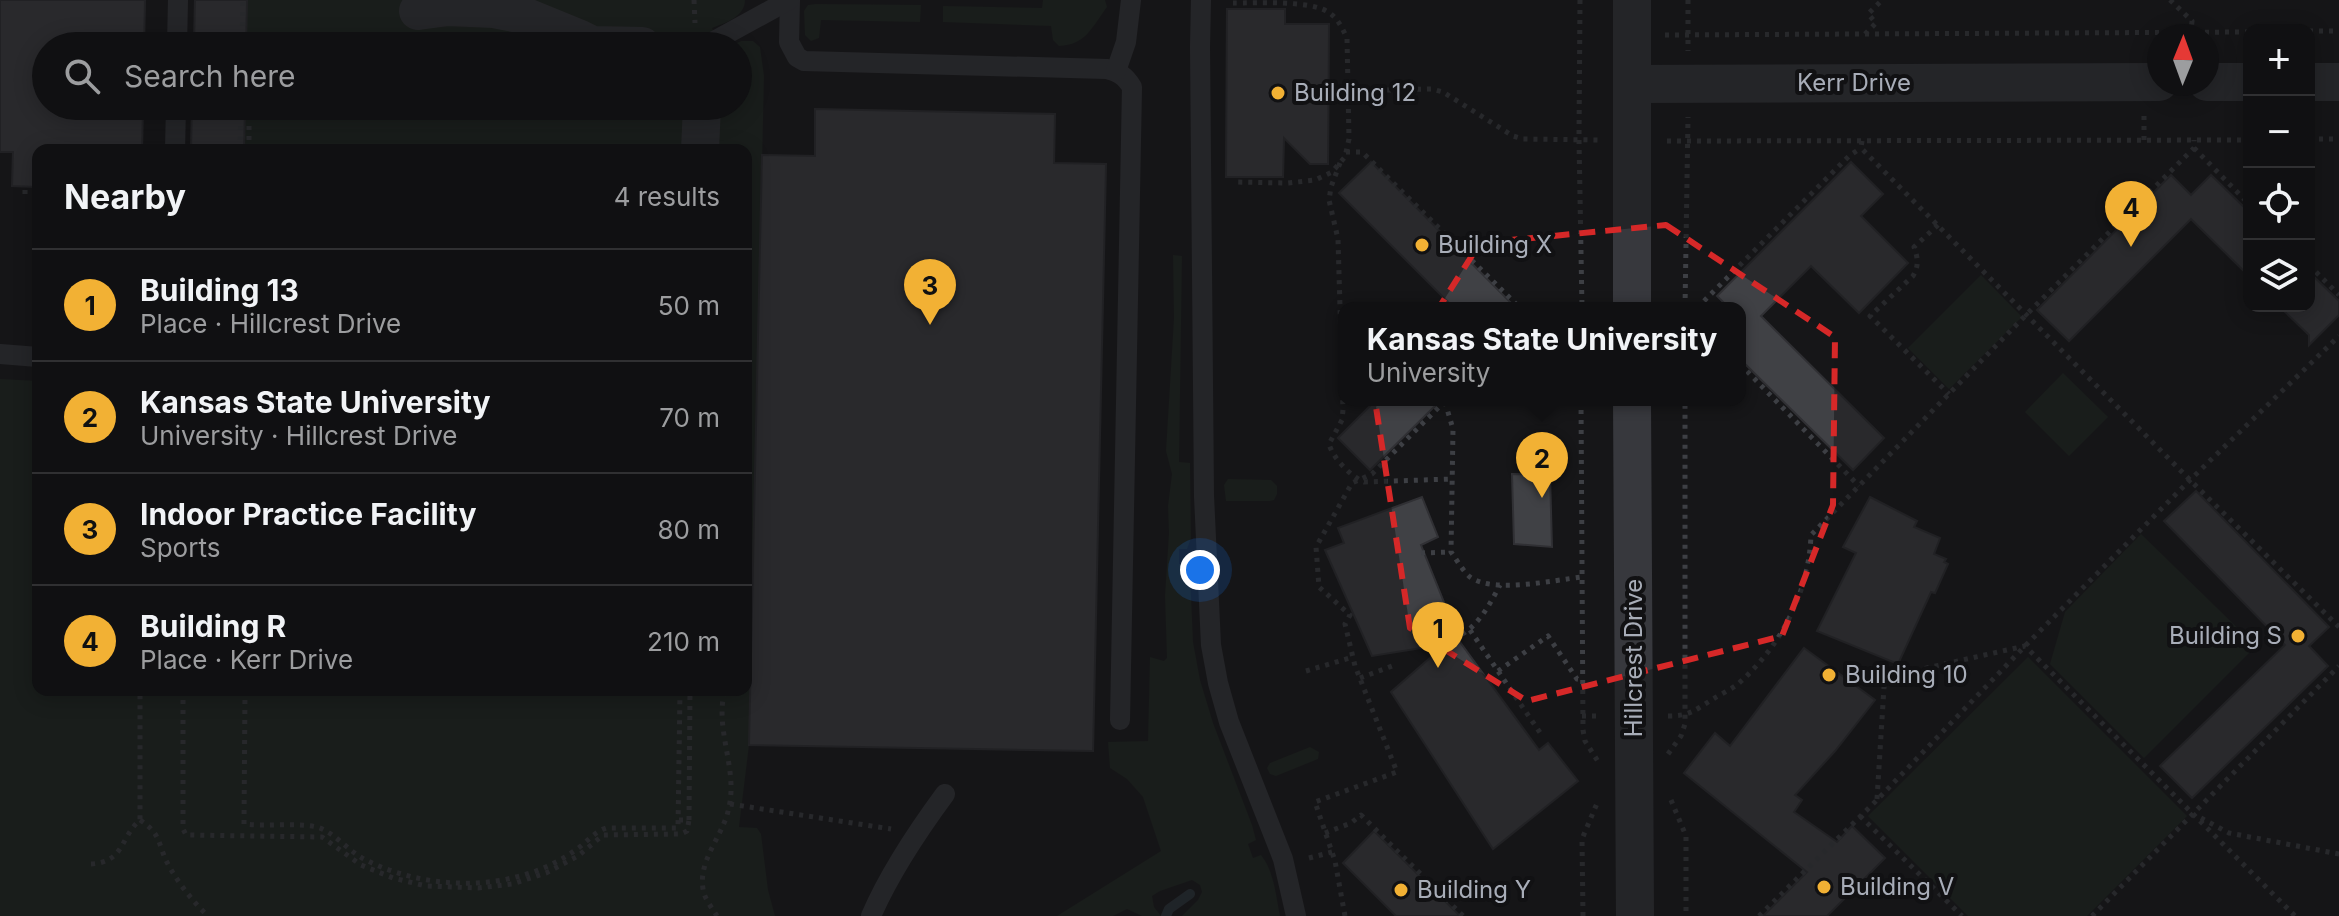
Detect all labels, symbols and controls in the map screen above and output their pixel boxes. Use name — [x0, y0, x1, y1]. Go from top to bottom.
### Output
north arrow — [2147, 24, 2219, 96]
map controls — [2243, 24, 2315, 312]
button: + — [2243, 24, 2315, 96]
search box — [32, 32, 752, 120]
icon: search — [60, 54, 104, 98]
text: Search here — [124, 58, 296, 94]
street label: Kerr Drive — [1797, 68, 1911, 97]
place label: Building 12 — [1294, 78, 1416, 107]
marker: Building 12 — [1269, 84, 1287, 102]
button: − — [2243, 96, 2315, 168]
button: locate — [2243, 168, 2315, 240]
text: Nearby — [64, 176, 186, 217]
text: 4 results — [614, 181, 720, 212]
pin: 4 — [2105, 181, 2157, 247]
place label: Building X — [1438, 230, 1552, 259]
marker: Building X — [1413, 236, 1431, 254]
button: layers — [2243, 240, 2315, 312]
pin: 3 — [904, 259, 956, 325]
text: Building 13 — [140, 272, 299, 308]
text: 1 — [84, 290, 96, 321]
text: 50 m — [658, 290, 720, 321]
popup — [1338, 302, 1746, 406]
text: Place · Hillcrest Drive — [140, 308, 401, 339]
text: Kansas State University — [1367, 321, 1717, 357]
text: University — [1367, 357, 1490, 388]
text: Kansas State University — [140, 384, 491, 420]
text: 2 — [82, 402, 98, 433]
text: 70 m — [659, 402, 720, 433]
text: University · Hillcrest Drive — [140, 420, 457, 451]
pin: 2 — [1516, 432, 1568, 498]
text: Indoor Practice Facility — [140, 496, 476, 532]
text: 3 — [82, 514, 98, 545]
text: 80 m — [657, 514, 720, 545]
text: Sports — [140, 532, 220, 563]
your location — [1180, 550, 1220, 590]
street label: Hillcrest Drive — [1619, 579, 1648, 737]
pin: 1 — [1412, 602, 1464, 668]
text: Building R — [140, 608, 286, 644]
place label: Building S — [2169, 621, 2282, 650]
text: 4 — [81, 626, 99, 657]
text: 210 m — [647, 626, 720, 657]
marker: Building S — [2289, 627, 2307, 645]
text: Place · Kerr Drive — [140, 644, 353, 675]
place label: Building 10 — [1845, 660, 1968, 689]
marker: Building 10 — [1820, 666, 1838, 684]
place label: Building V — [1840, 872, 1954, 901]
place label: Building Y — [1417, 875, 1531, 904]
marker: Building V — [1815, 878, 1833, 896]
marker: Building Y — [1392, 881, 1410, 899]

